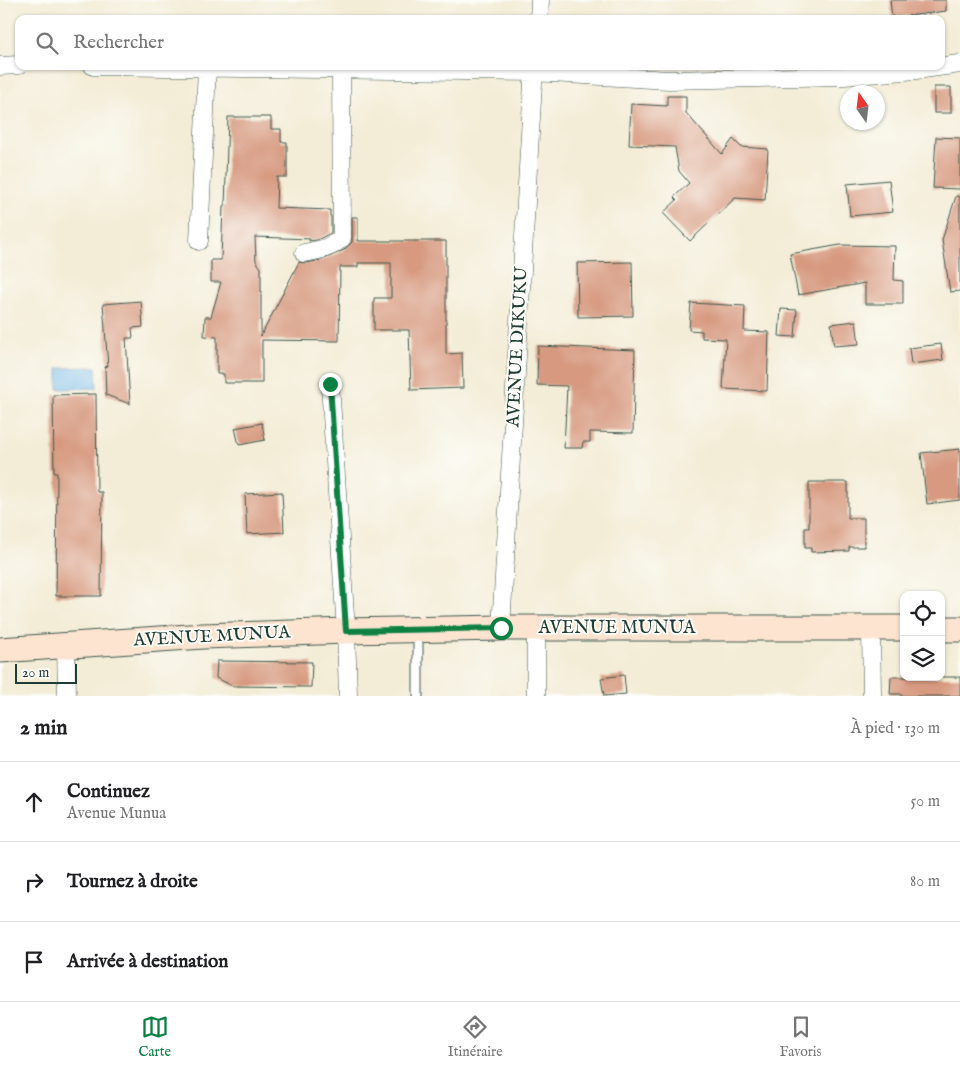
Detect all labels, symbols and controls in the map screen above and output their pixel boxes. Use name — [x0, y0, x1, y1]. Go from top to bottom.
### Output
search box — [15, 15, 945, 70]
icon: search — [33, 29, 61, 57]
text: Rechercher — [73, 31, 164, 55]
north arrow — [840, 85, 885, 130]
street label: AVENUE DIKUKU — [502, 265, 534, 429]
route end — [319, 373, 342, 396]
map controls — [900, 591, 945, 681]
button: locate — [900, 591, 945, 636]
route start — [490, 617, 513, 640]
street label: AVENUE MUNUA — [537, 617, 696, 640]
street label: AVENUE MUNUA — [132, 621, 292, 653]
button: layers — [900, 636, 945, 681]
scale bar — [15, 661, 78, 684]
text: 20 m — [22, 664, 49, 682]
text: 2 min — [20, 715, 67, 742]
text: À pied · 130 m — [851, 719, 940, 739]
text: Continuez — [67, 780, 150, 804]
icon: ahead — [20, 788, 48, 816]
text: 50 m — [911, 792, 940, 812]
text: Avenue Munua — [67, 804, 166, 824]
icon: right — [20, 868, 48, 896]
text: Tournez à droite — [67, 870, 198, 894]
text: 80 m — [910, 872, 940, 892]
icon: arrive — [20, 948, 48, 976]
text: Arrivée à destination — [67, 950, 228, 974]
tab: Carte — [138, 1013, 171, 1061]
tab: Itinéraire — [448, 1013, 503, 1061]
tab: Favoris — [780, 1013, 822, 1061]

